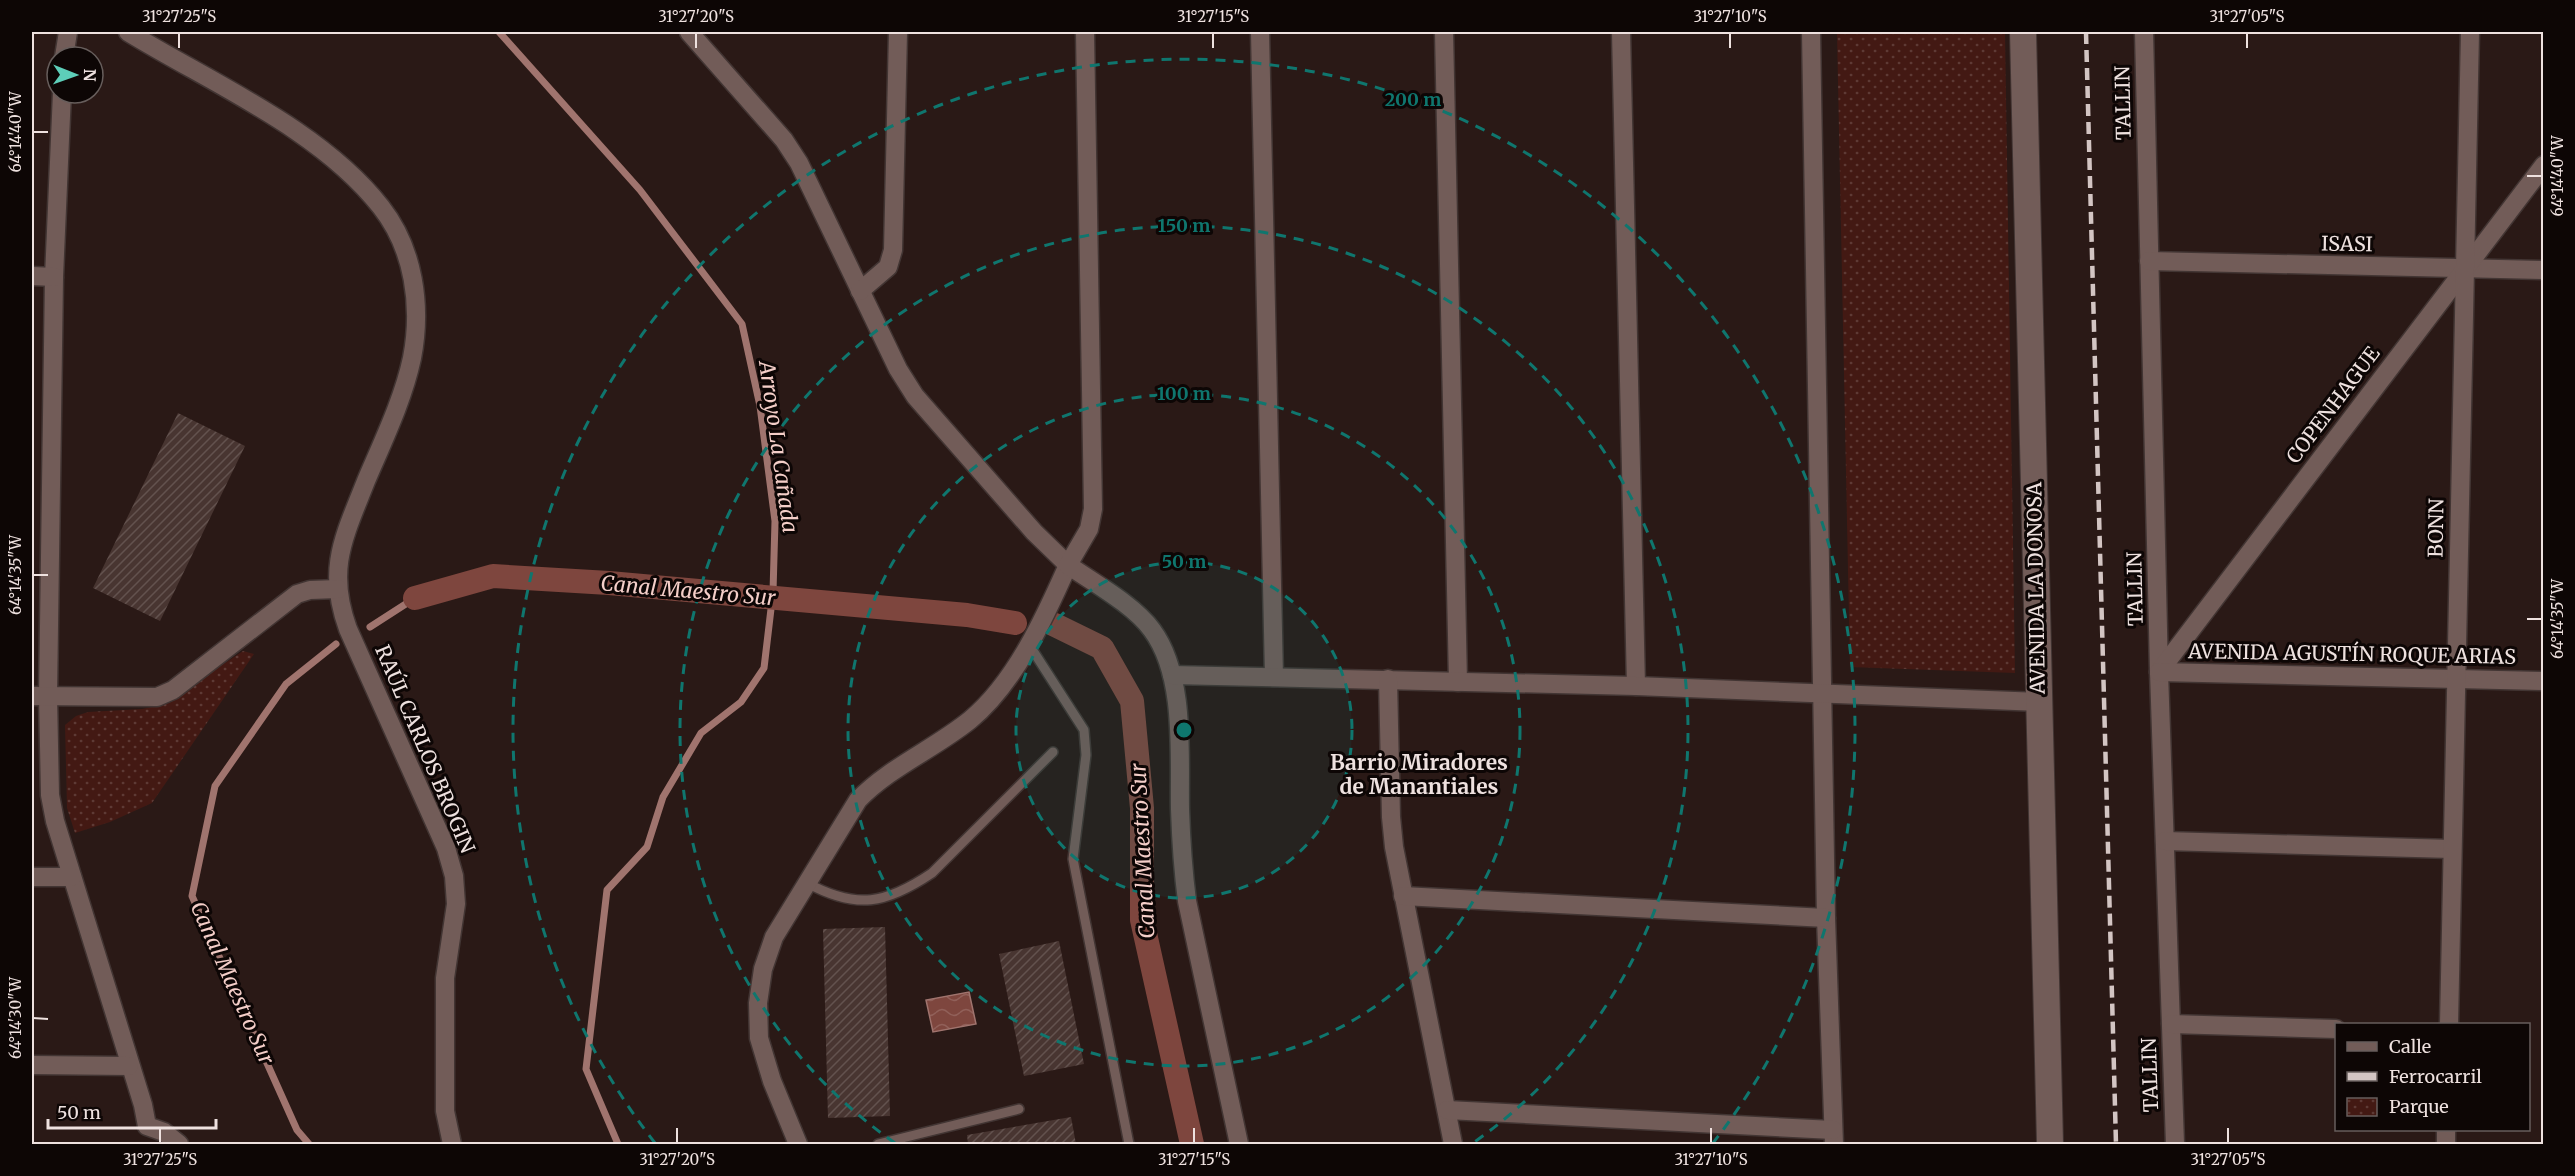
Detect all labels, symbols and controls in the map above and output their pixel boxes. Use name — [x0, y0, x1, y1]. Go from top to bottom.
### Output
text: 31°27'25"S — [142, 7, 216, 26]
text: 31°27'20"S — [658, 7, 734, 26]
text: 31°27'15"S — [1177, 7, 1249, 26]
text: 31°27'10"S — [1693, 7, 1767, 26]
text: 31°27'05"S — [2210, 7, 2284, 26]
north arrow — [45, 45, 105, 105]
street label: TALLIN — [2109, 65, 2136, 140]
text: N — [80, 69, 100, 82]
text: 200 m — [1385, 88, 1441, 111]
text: 64°14'40"W — [6, 90, 25, 173]
text: 64°14'40"W — [2548, 134, 2567, 217]
text: 150 m — [1158, 214, 1210, 237]
street label: ISASI — [2321, 231, 2373, 256]
street label: COPENHAGUE — [2281, 341, 2385, 468]
water label: Arroyo La Cañada — [753, 357, 804, 535]
text: 100 m — [1157, 382, 1211, 405]
street label: AVENIDA LA DONOSA — [2021, 481, 2050, 695]
street label: BONN — [2422, 498, 2449, 558]
text: 64°14'35"W — [6, 534, 25, 615]
text: 50 m — [1162, 550, 1206, 573]
street label: TALLIN — [2121, 551, 2148, 626]
water label: Canal Maestro Sur — [600, 569, 777, 612]
text: 64°14'35"W — [2548, 578, 2567, 659]
street label: AVENIDA AGUSTÍN ROQUE ARIAS — [2187, 636, 2516, 669]
street label: RAÚL CARLOS BROGIN — [370, 640, 483, 857]
centre of rings — [1174, 720, 1194, 740]
district label: Barrio Miradores de Manantiales — [1330, 749, 1508, 800]
water label: Canal Maestro Sur — [1124, 762, 1161, 939]
water label: Canal Maestro Sur — [184, 897, 281, 1069]
text: 64°14'30"W — [6, 976, 25, 1059]
legend — [2335, 1023, 2530, 1131]
text: Calle — [2389, 1035, 2431, 1058]
street label: TALLIN — [2136, 1037, 2163, 1113]
text: Ferrocarril — [2389, 1065, 2482, 1088]
scale bar — [48, 1092, 216, 1130]
text: Parque — [2389, 1095, 2449, 1118]
text: 50 m — [57, 1101, 101, 1124]
text: 31°27'25"S — [123, 1150, 197, 1169]
text: 31°27'20"S — [639, 1150, 715, 1169]
text: 31°27'15"S — [1158, 1150, 1230, 1169]
text: 31°27'10"S — [1674, 1150, 1748, 1169]
text: 31°27'05"S — [2191, 1150, 2265, 1169]

